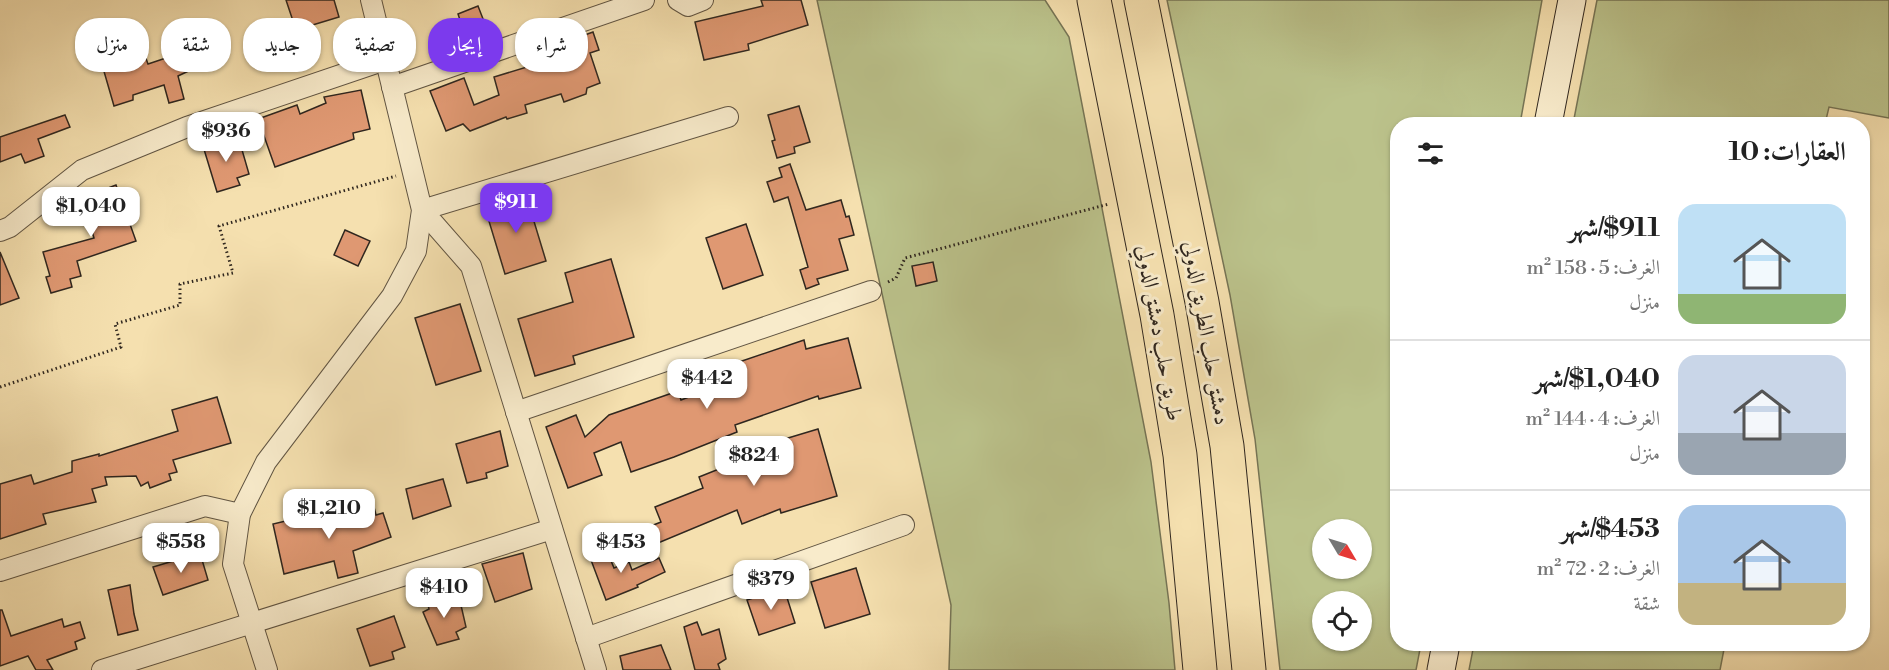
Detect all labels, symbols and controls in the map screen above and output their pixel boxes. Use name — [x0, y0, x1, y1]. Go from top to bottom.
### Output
chip: منزل — [75, 18, 149, 72]
chip: شقة — [161, 18, 231, 72]
chip: جديد — [243, 18, 321, 72]
chip: تصفية — [333, 18, 416, 72]
chip: إيجار — [428, 18, 503, 72]
chip: شراء — [515, 18, 588, 72]
pin: $936 — [190, 112, 262, 163]
text: $936 — [201, 119, 251, 144]
text: العقارات: 10 — [1729, 136, 1846, 168]
icon: filters — [1414, 137, 1447, 170]
pin: $911 — [480, 183, 552, 234]
pin: $1,040 — [42, 187, 140, 238]
text: $911 — [494, 190, 538, 215]
text: $1,040 — [56, 194, 126, 219]
text: $911/شهر — [1569, 212, 1660, 244]
icon: home — [1726, 228, 1798, 300]
street label: دمشق حلب الطريق الدولي — [1173, 239, 1236, 428]
street label: طريق حلب دمشق الدولي — [1126, 243, 1188, 424]
text: الغرف: 5 · 158 m² — [1527, 256, 1660, 281]
text: منزل — [1629, 291, 1660, 316]
pin: $442 — [671, 359, 743, 410]
text: $1,040/شهر — [1534, 363, 1660, 395]
text: $442 — [681, 366, 733, 391]
icon: home — [1726, 379, 1798, 451]
text: الغرف: 4 · 144 m² — [1526, 407, 1660, 432]
pin: $824 — [718, 436, 790, 487]
text: منزل — [1629, 442, 1660, 467]
text: $824 — [729, 443, 779, 468]
pin: $1,210 — [280, 489, 378, 540]
text: $1,210 — [297, 496, 361, 521]
text: $453/شهر — [1561, 513, 1660, 545]
north arrow — [1312, 519, 1372, 579]
map controls — [1312, 519, 1372, 651]
pin: $558 — [145, 523, 217, 574]
pin: $453 — [585, 523, 657, 574]
icon: home — [1726, 529, 1798, 601]
text: $558 — [156, 530, 206, 555]
text: $453 — [596, 530, 646, 555]
text: الغرف: 2 · 72 m² — [1537, 557, 1660, 582]
pin: $379 — [735, 560, 807, 611]
text: $379 — [747, 567, 795, 592]
pin: $410 — [408, 568, 480, 619]
text: $410 — [420, 575, 468, 600]
button: locate — [1312, 591, 1372, 651]
text: شقة — [1634, 592, 1660, 617]

